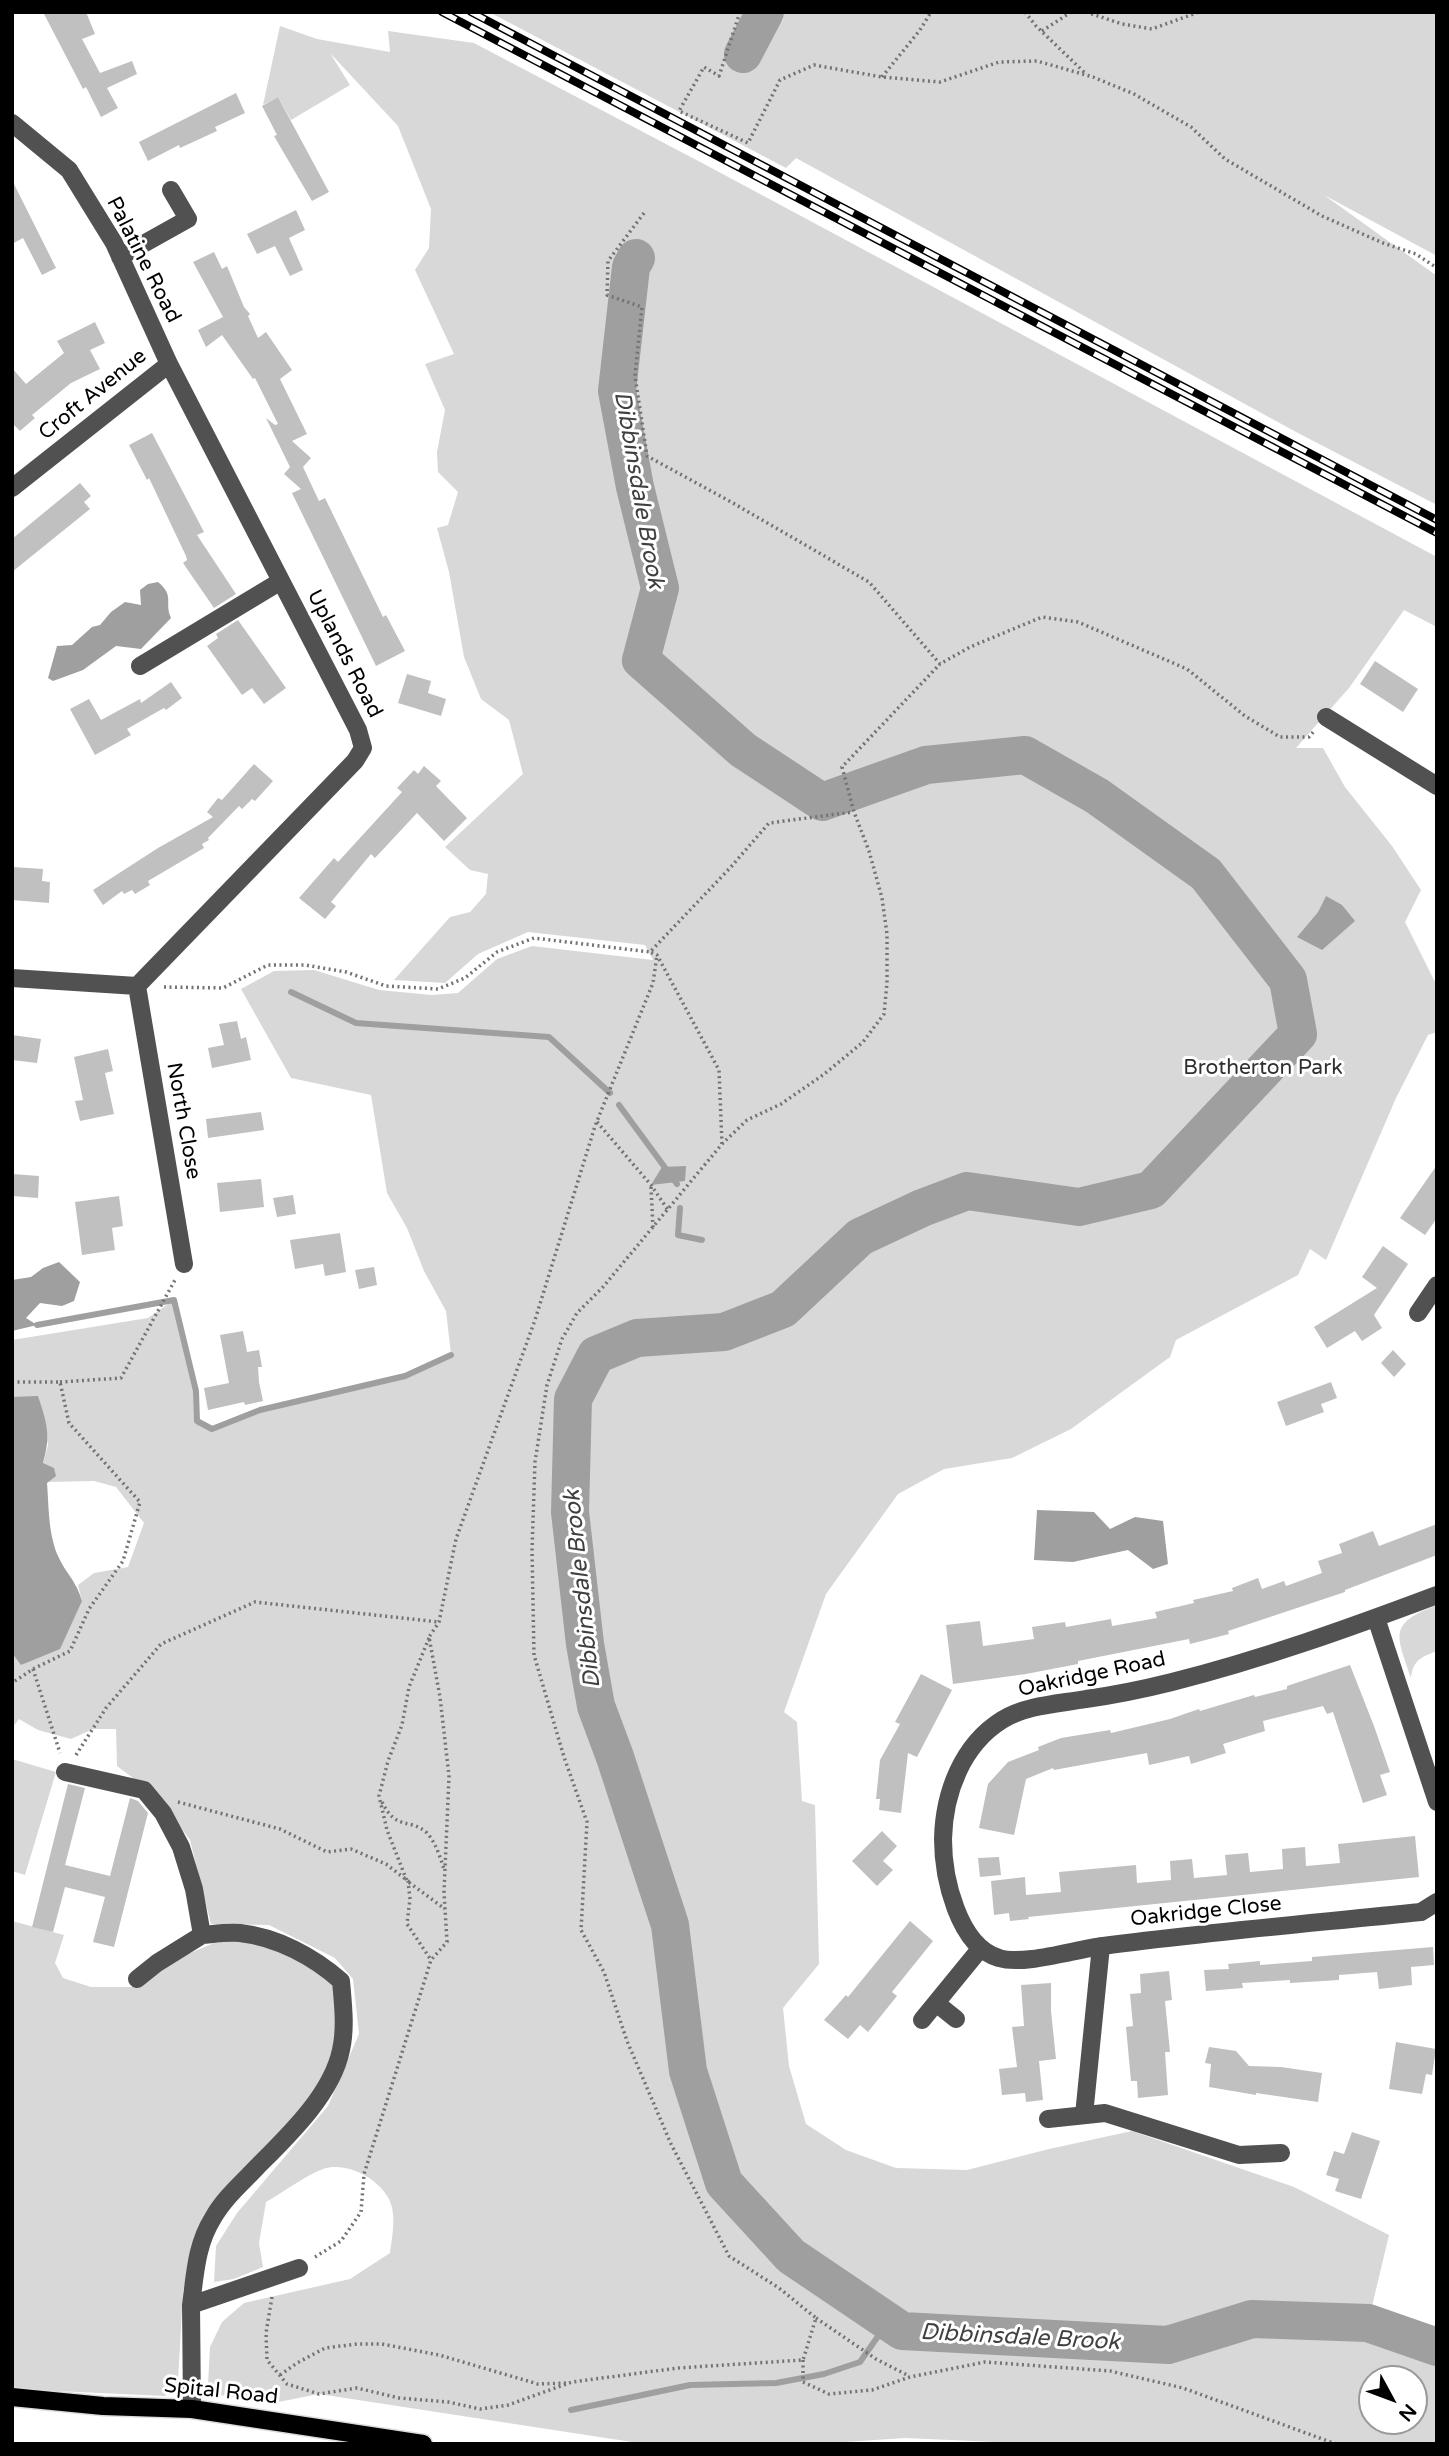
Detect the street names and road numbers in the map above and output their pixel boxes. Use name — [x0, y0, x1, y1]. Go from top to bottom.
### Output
street label: Palatine Road — [100, 193, 186, 327]
street label: Croft Avenue — [34, 344, 152, 446]
street label: Uplands Road — [301, 586, 387, 722]
street label: North Close — [160, 1061, 206, 1181]
street label: Oakridge Road — [1016, 1647, 1168, 1703]
street label: Oakridge Close — [1129, 1892, 1283, 1932]
street label: Spital Road — [163, 2373, 279, 2411]

